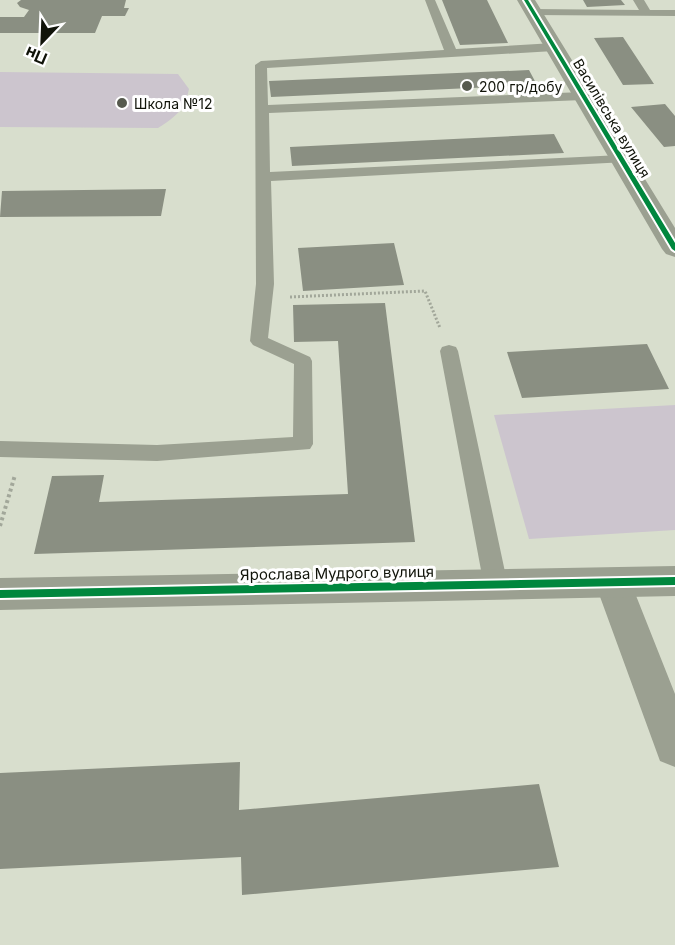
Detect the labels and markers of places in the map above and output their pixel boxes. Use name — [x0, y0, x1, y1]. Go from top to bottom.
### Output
place label: 200 гр/добу — [479, 78, 563, 95]
marker: 200 гр/добу — [460, 79, 474, 93]
place label: Школа №12 — [134, 95, 212, 112]
marker: Школа №12 — [115, 96, 129, 110]

